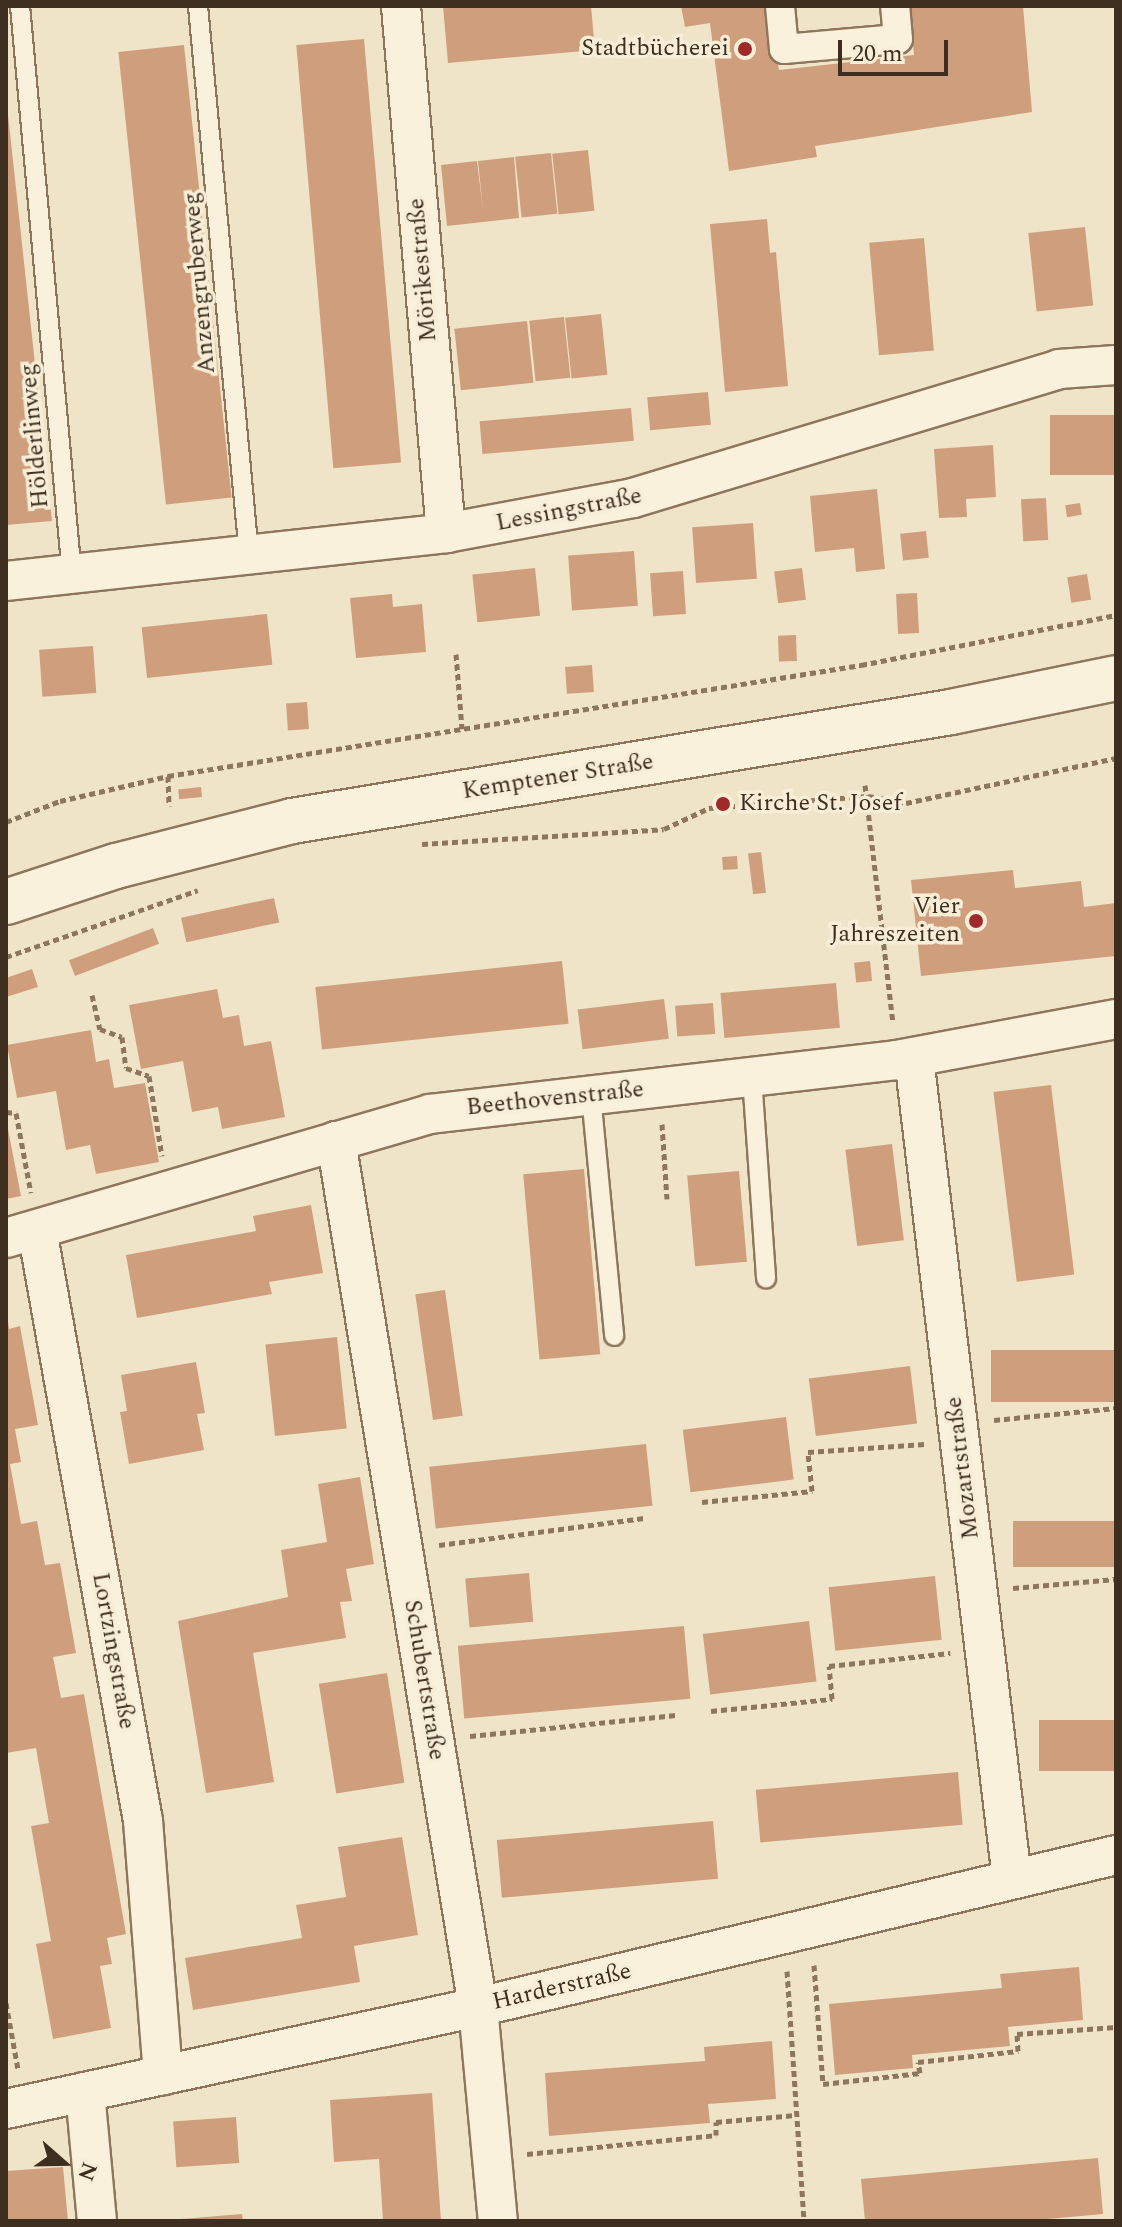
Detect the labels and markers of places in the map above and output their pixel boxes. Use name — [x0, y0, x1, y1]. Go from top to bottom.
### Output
place label: Stadtbücherei — [581, 35, 729, 63]
marker: Stadtbücherei — [736, 40, 754, 58]
place label: Kirche St. Josef — [739, 790, 902, 818]
marker: Kirche St. Josef — [714, 795, 732, 813]
place label: Vier Jahreszeiten — [830, 893, 960, 949]
marker: Vier Jahreszeiten — [967, 912, 985, 930]

